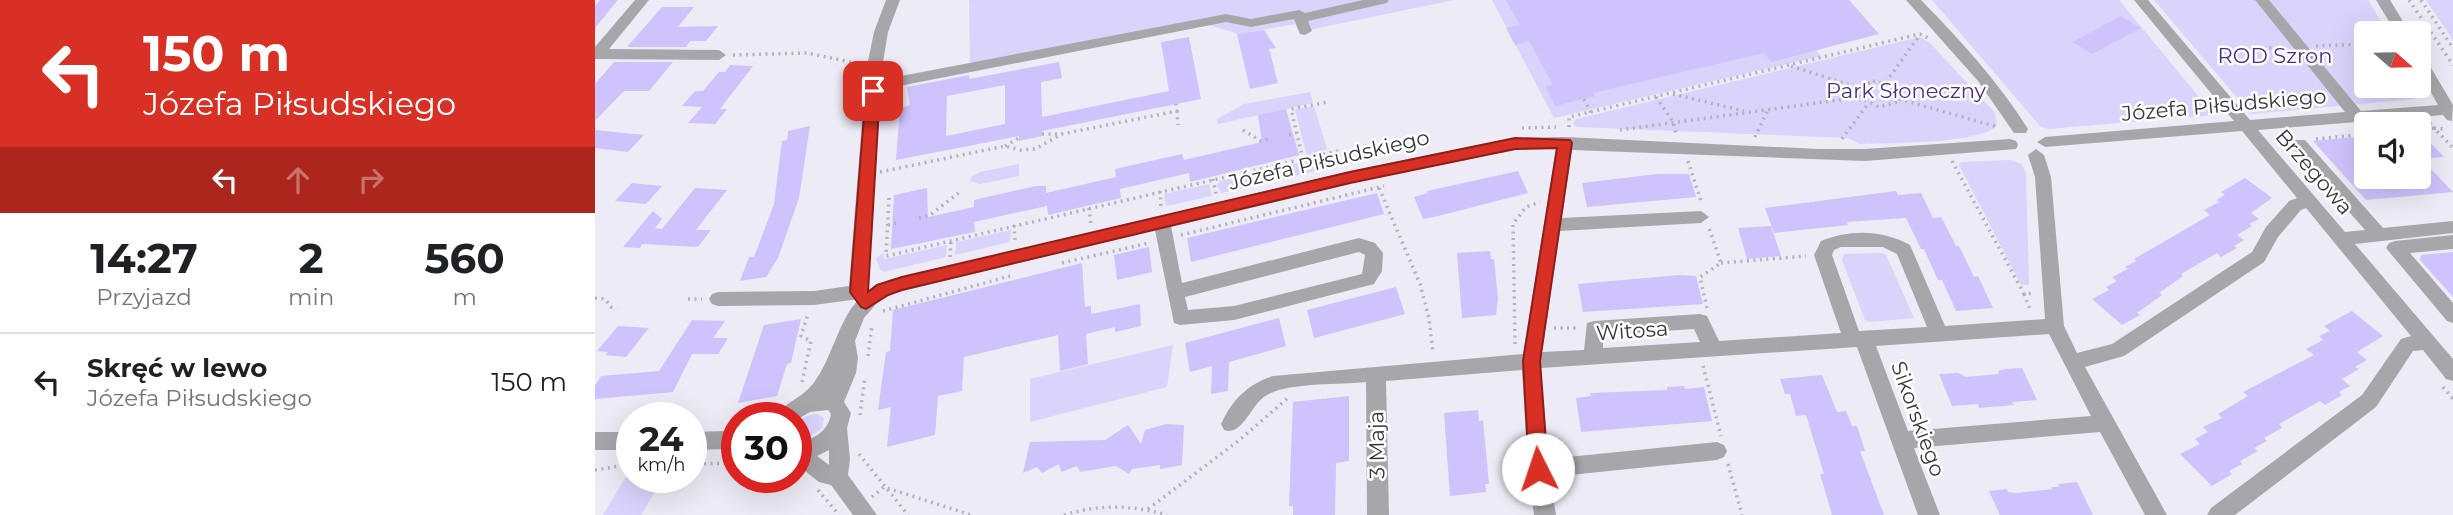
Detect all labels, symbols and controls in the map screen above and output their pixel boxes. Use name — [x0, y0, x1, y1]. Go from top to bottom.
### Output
north arrow — [2354, 21, 2431, 98]
map controls — [2354, 21, 2431, 189]
text: 150 m — [143, 24, 290, 83]
icon: left — [28, 28, 119, 119]
park label: ROD Szron — [2218, 43, 2332, 68]
pin — [843, 61, 903, 121]
icon: arrive — [854, 72, 892, 110]
park label: Park Słoneczny — [1826, 78, 1987, 103]
street label: Józefa Piłsudskiego — [2120, 83, 2327, 126]
text: Józefa Piłsudskiego — [143, 84, 456, 123]
button: sound — [2354, 112, 2431, 189]
street label: Józefa Piłsudskiego — [1225, 124, 1432, 195]
street label: Brzegowa — [2270, 124, 2358, 220]
icon: left — [206, 161, 244, 199]
icon: ahead — [279, 161, 317, 199]
icon: right — [352, 161, 390, 199]
text: 14:27 — [90, 232, 198, 284]
text: 2 — [299, 232, 324, 284]
text: 560 — [424, 232, 505, 284]
text: Przyjazd — [96, 283, 192, 311]
text: min — [288, 283, 334, 311]
text: m — [452, 283, 477, 311]
street label: Witosa — [1595, 316, 1669, 345]
text: Skręć w lewo — [87, 352, 267, 384]
street label: Sikorskiego — [1886, 358, 1951, 480]
icon: left — [28, 363, 66, 401]
text: 150 m — [491, 366, 567, 398]
text: Józefa Piłsudskiego — [87, 384, 312, 412]
speed limit sign: 30 — [721, 402, 812, 493]
street label: 3 Maja — [1363, 411, 1390, 479]
text: 24 — [639, 417, 684, 460]
position arrow — [1501, 432, 1575, 506]
text: km/h — [637, 454, 686, 476]

